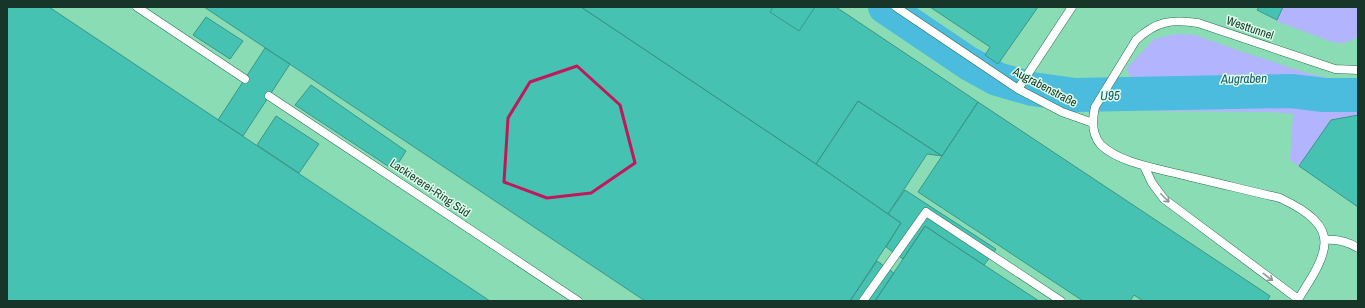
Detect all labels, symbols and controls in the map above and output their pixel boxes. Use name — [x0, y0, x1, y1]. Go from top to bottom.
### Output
street label: Westtunnel — [1224, 12, 1276, 44]
street label: Augrabenstraße — [1009, 63, 1080, 111]
water label: Augraben — [1220, 70, 1267, 87]
water label: U95 — [1100, 87, 1120, 104]
street label: Lackiererei-Ring Süd — [387, 155, 473, 221]
one-way arrow — [1160, 194, 1170, 203]
one-way arrow — [1263, 273, 1274, 282]

